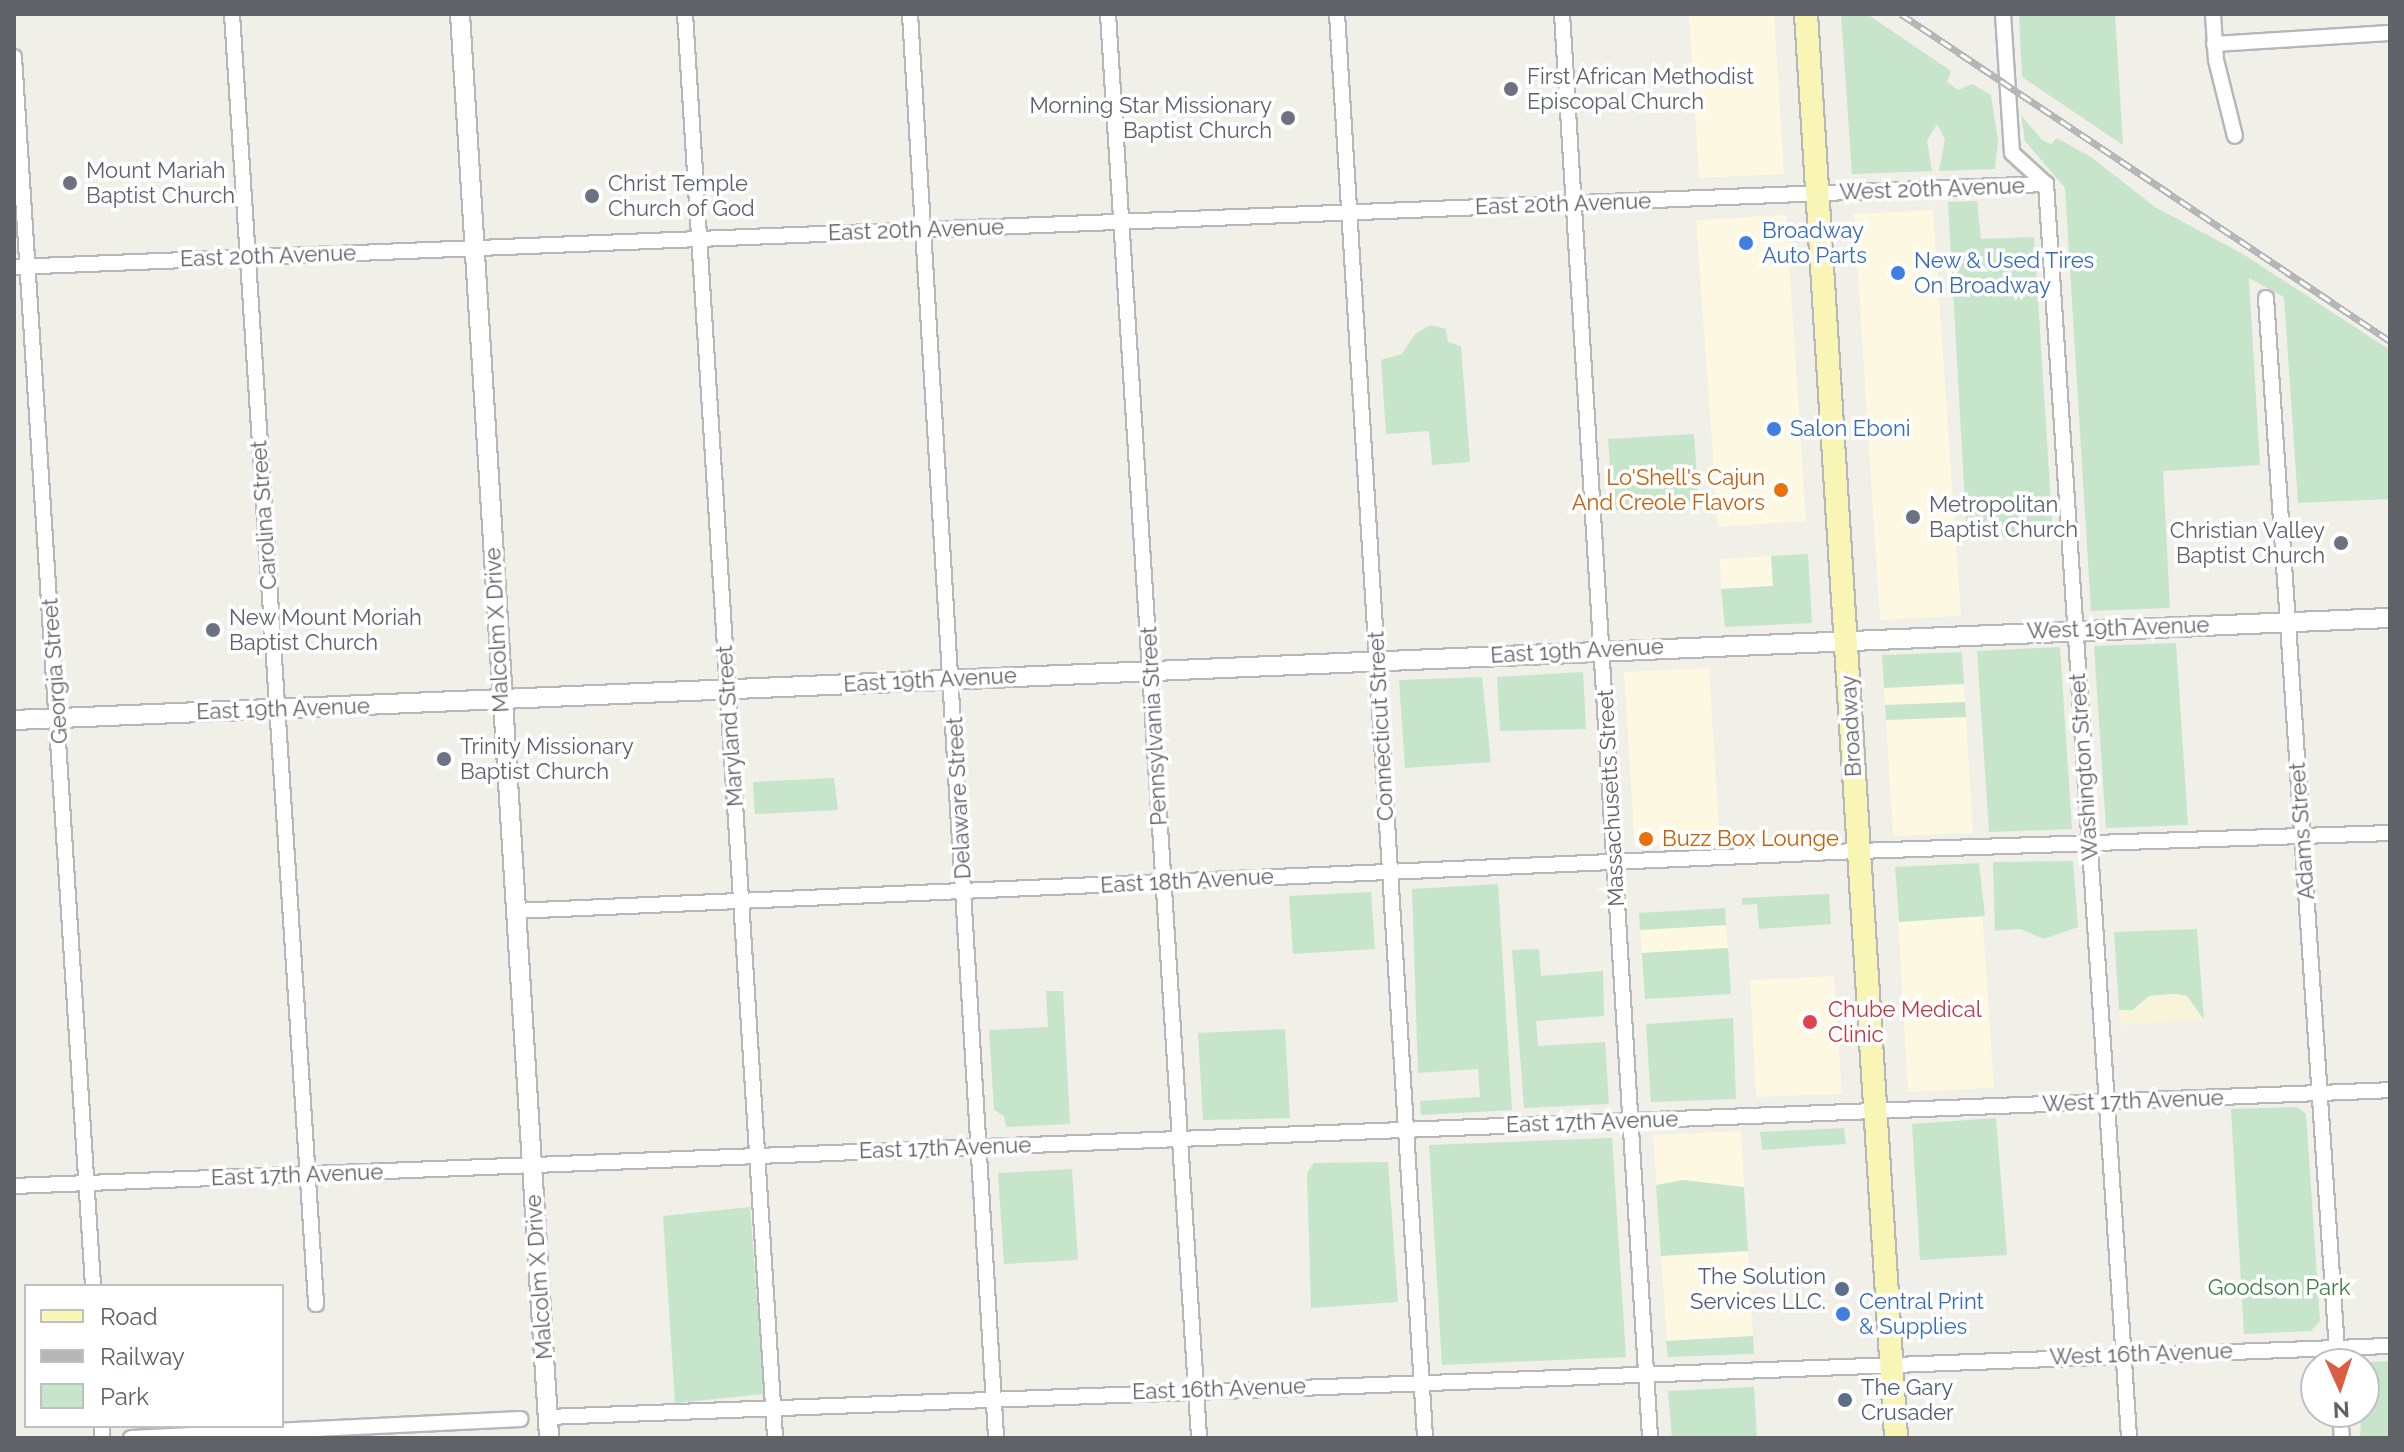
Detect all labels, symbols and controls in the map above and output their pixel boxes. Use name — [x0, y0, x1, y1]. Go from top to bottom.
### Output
place label: First African Methodist Episcopal Church — [1527, 63, 1755, 114]
marker: First African Methodist Episcopal Church — [1502, 80, 1520, 98]
place label: Morning Star Missionary Baptist Church — [1029, 92, 1272, 144]
marker: Morning Star Missionary Baptist Church — [1279, 109, 1297, 127]
place label: Mount Mariah Baptist Church — [86, 157, 235, 208]
place label: Christ Temple Church of God — [608, 170, 755, 222]
street label: West 20th Avenue — [1839, 173, 2025, 205]
marker: Mount Mariah Baptist Church — [61, 174, 79, 192]
marker: Christ Temple Church of God — [583, 187, 601, 205]
street label: East 20th Avenue — [1474, 188, 1652, 220]
street label: East 20th Avenue — [827, 214, 1005, 246]
place label: Broadway Auto Parts — [1762, 217, 1867, 268]
marker: Broadway Auto Parts — [1737, 234, 1755, 252]
street label: East 20th Avenue — [179, 240, 357, 272]
place label: New & Used Tires On Broadway — [1914, 247, 2095, 298]
marker: New & Used Tires On Broadway — [1889, 264, 1907, 282]
place label: Salon Eboni — [1790, 416, 1911, 442]
marker: Salon Eboni — [1765, 420, 1783, 438]
street label: Carolina Street — [246, 439, 282, 591]
place label: Lo'Shell's Cajun And Creole Flavors — [1572, 464, 1765, 516]
marker: Lo'Shell's Cajun And Creole Flavors — [1772, 481, 1790, 499]
place label: Metropolitan Baptist Church — [1929, 491, 2078, 542]
marker: Metropolitan Baptist Church — [1904, 508, 1922, 526]
place label: Christian Valley Baptist Church — [2169, 517, 2325, 568]
marker: Christian Valley Baptist Church — [2332, 534, 2350, 552]
street label: Malcolm X Drive — [479, 546, 515, 714]
street label: Georgia Street — [37, 597, 73, 745]
place label: New Mount Moriah Baptist Church — [229, 604, 422, 656]
street label: West 19th Avenue — [2026, 612, 2210, 644]
marker: New Mount Moriah Baptist Church — [204, 621, 222, 639]
street label: Pennsylvania Street — [1136, 626, 1172, 826]
street label: Connecticut Street — [1363, 630, 1399, 822]
street label: East 19th Avenue — [1489, 633, 1665, 669]
street label: Maryland Street — [711, 644, 749, 808]
street label: East 19th Avenue — [842, 662, 1018, 698]
street label: Washington Street — [2064, 672, 2104, 862]
street label: Broadway — [1835, 674, 1867, 778]
street label: Massachusetts Street — [1592, 689, 1630, 907]
street label: East 19th Avenue — [195, 693, 371, 725]
street label: Delaware Street — [942, 716, 976, 880]
place label: Trinity Missionary Baptist Church — [460, 733, 634, 784]
marker: Trinity Missionary Baptist Church — [435, 750, 453, 768]
street label: Adams Street — [2284, 761, 2320, 901]
place label: Buzz Box Lounge — [1662, 826, 1839, 852]
marker: Buzz Box Lounge — [1637, 830, 1655, 848]
street label: East 18th Avenue — [1099, 863, 1275, 899]
place label: Chube Medical Clinic — [1828, 996, 1982, 1048]
marker: Chube Medical Clinic — [1799, 1011, 1821, 1033]
street label: West 17th Avenue — [2042, 1085, 2224, 1117]
street label: East 17th Avenue — [1505, 1106, 1679, 1138]
street label: East 17th Avenue — [858, 1132, 1032, 1164]
street label: East 17th Avenue — [210, 1159, 384, 1191]
street label: Malcolm X Drive — [520, 1193, 558, 1361]
place label: The Solution Services LLC. — [1690, 1263, 1826, 1314]
park label: Goodson Park — [2208, 1275, 2350, 1301]
marker: The Solution Services LLC. — [1833, 1280, 1851, 1298]
legend — [24, 1284, 284, 1428]
place label: Central Print & Supplies — [1859, 1288, 1985, 1340]
text: Road — [100, 1302, 158, 1331]
marker: Central Print & Supplies — [1834, 1305, 1852, 1323]
street label: West 16th Avenue — [2049, 1338, 2233, 1370]
text: Railway — [100, 1342, 185, 1371]
north arrow — [2300, 1348, 2380, 1428]
street label: East 16th Avenue — [1131, 1373, 1307, 1405]
place label: The Gary Crusader — [1861, 1374, 1954, 1426]
text: Park — [100, 1382, 149, 1411]
marker: The Gary Crusader — [1836, 1391, 1854, 1409]
text: N — [2332, 1397, 2350, 1423]

